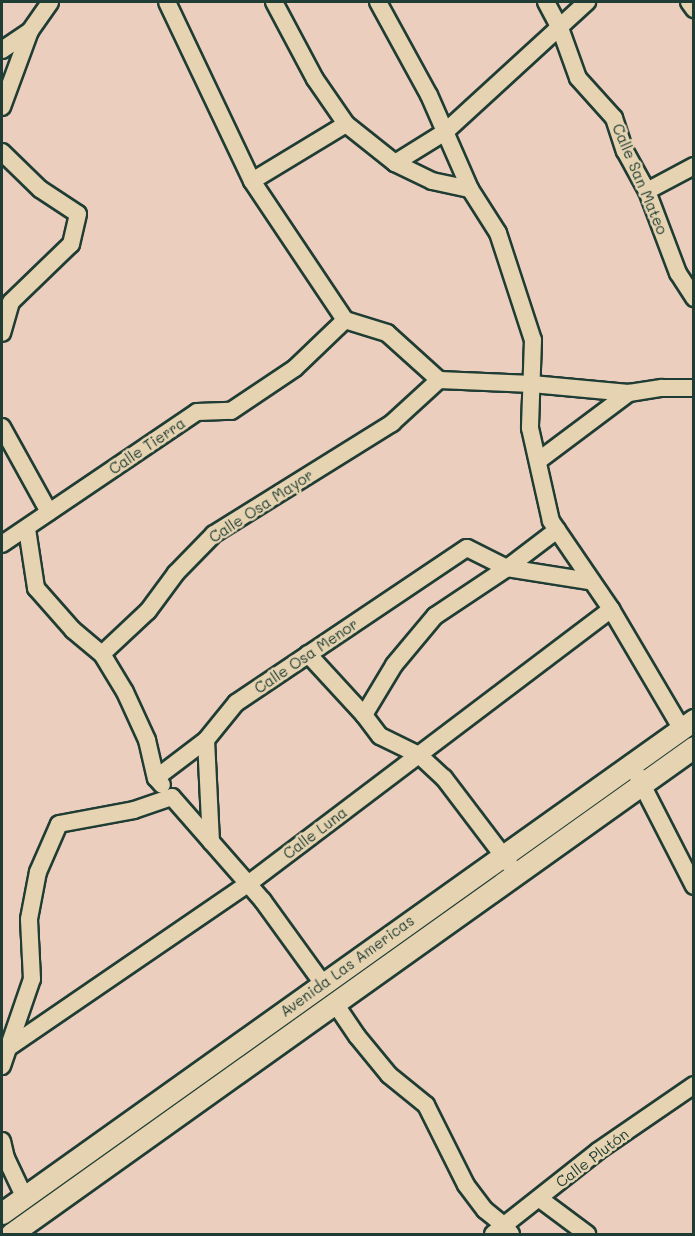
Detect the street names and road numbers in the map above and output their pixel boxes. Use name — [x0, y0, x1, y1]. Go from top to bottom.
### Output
street label: Calle San Mateo — [609, 121, 671, 237]
street label: Calle Tierra — [105, 414, 189, 478]
street label: Calle Osa Mayor — [206, 466, 316, 546]
street label: Calle Osa Menor — [251, 615, 361, 697]
street label: Calle Luna — [279, 803, 351, 863]
street label: Avenida Las Americas — [277, 911, 417, 1021]
street label: Calle Plutón — [552, 1125, 632, 1191]

